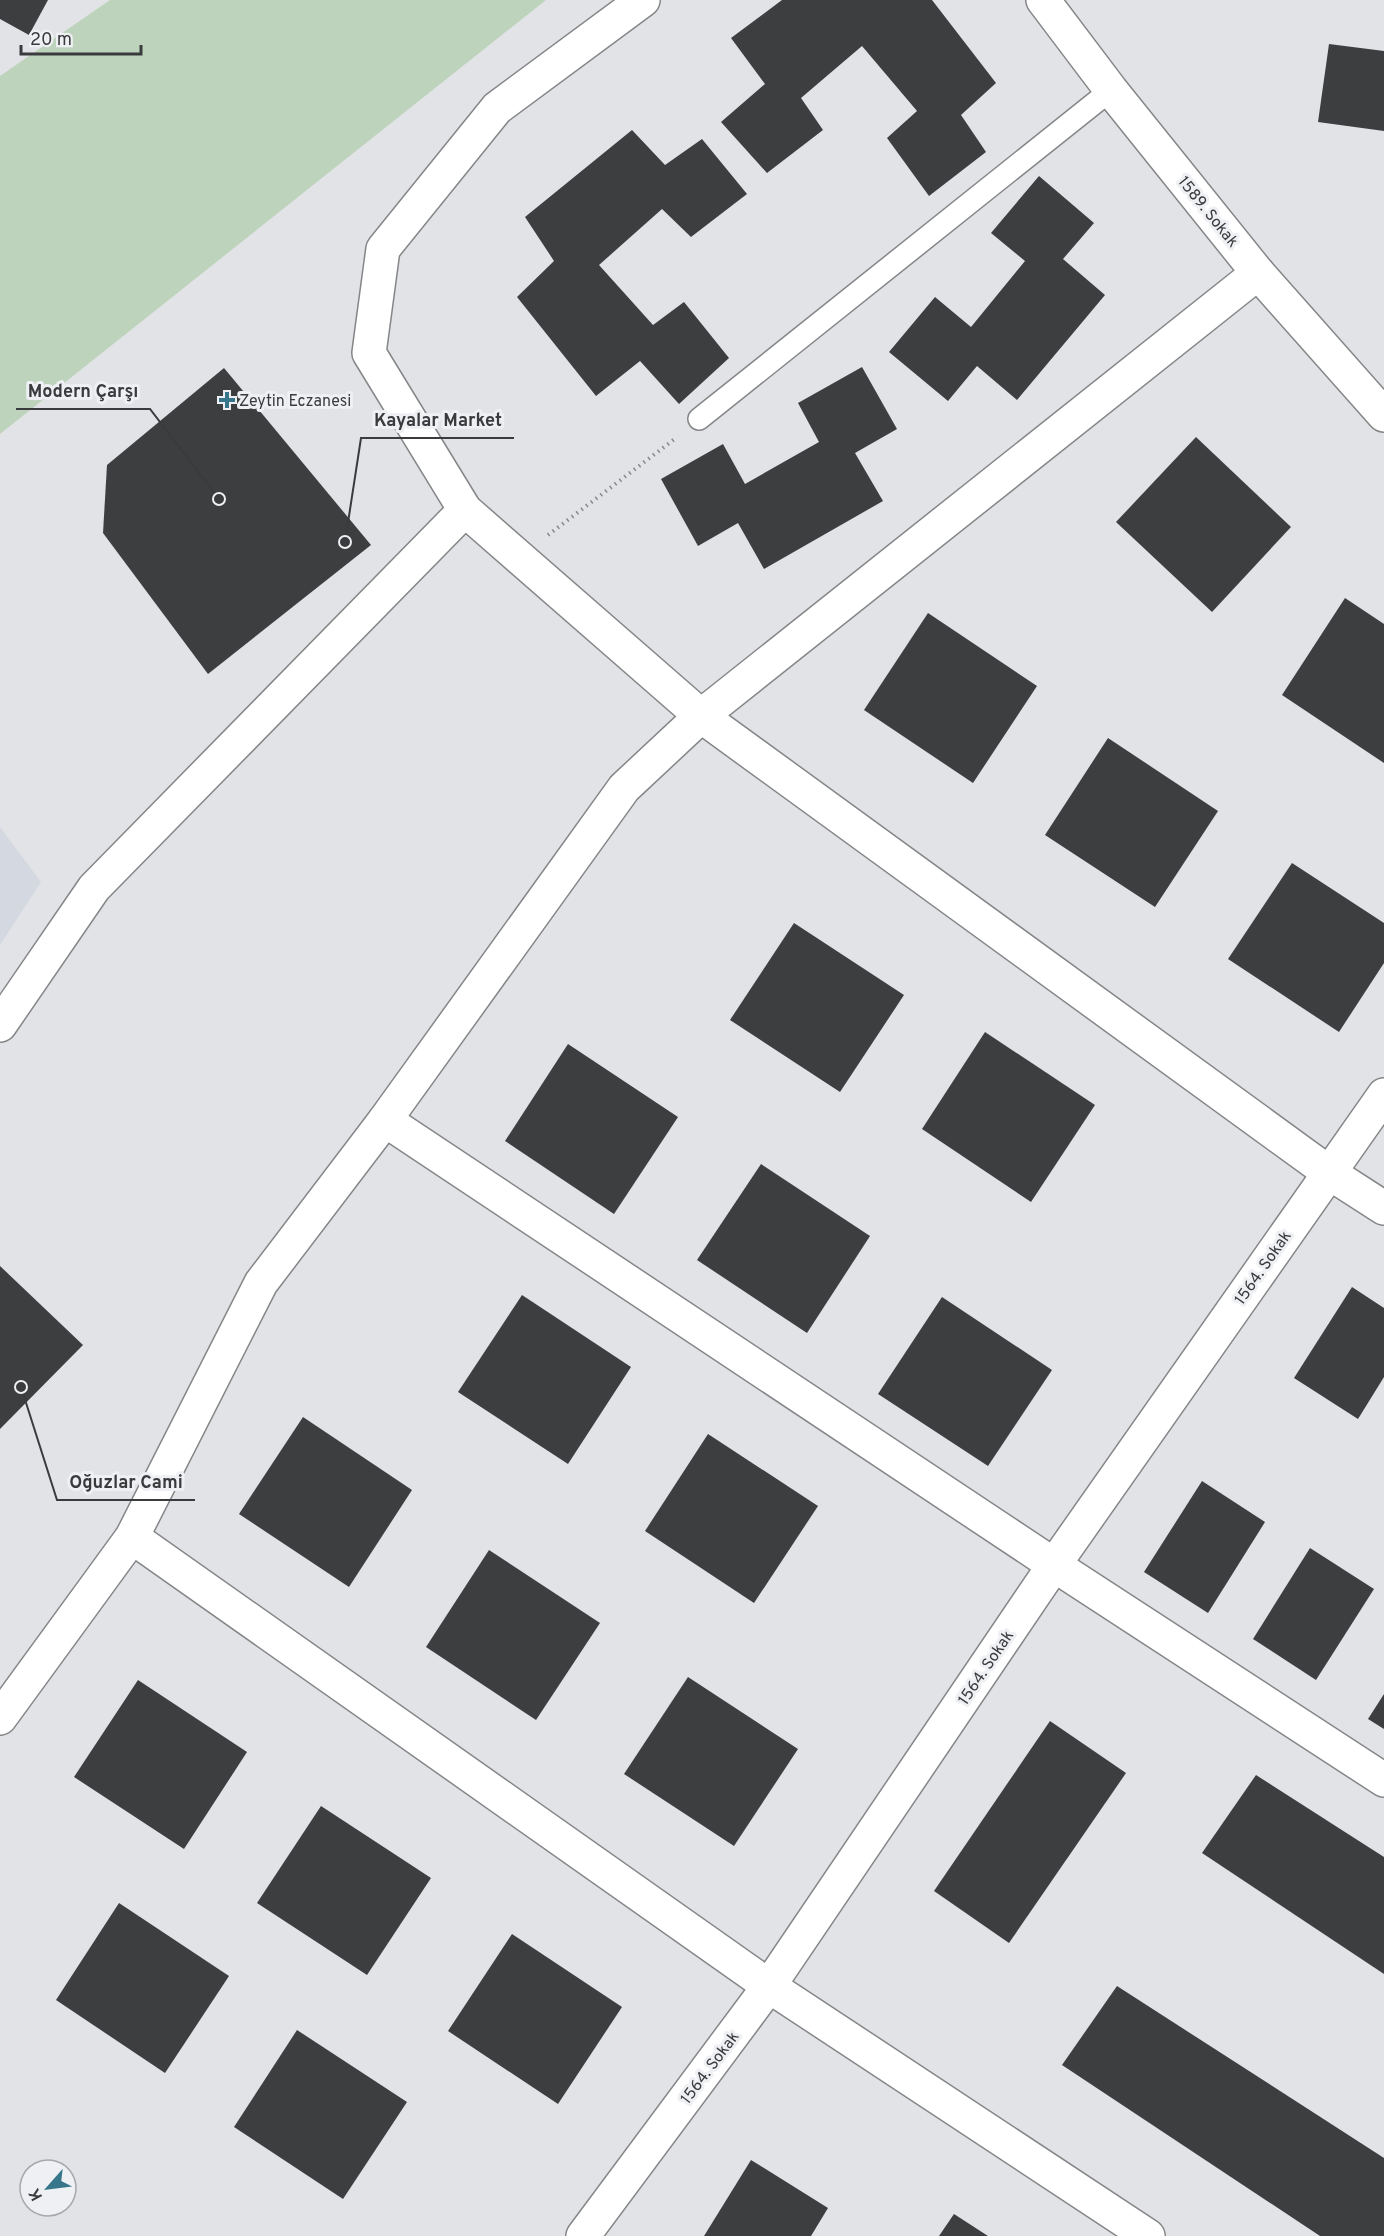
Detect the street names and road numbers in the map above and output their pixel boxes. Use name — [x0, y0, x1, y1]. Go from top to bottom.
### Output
street label: 1589. Sokak — [1173, 173, 1242, 252]
street label: 1564. Sokak — [1231, 1227, 1296, 1309]
street label: 1564. Sokak — [954, 1627, 1019, 1709]
street label: 1564. Sokak — [677, 2028, 744, 2109]

